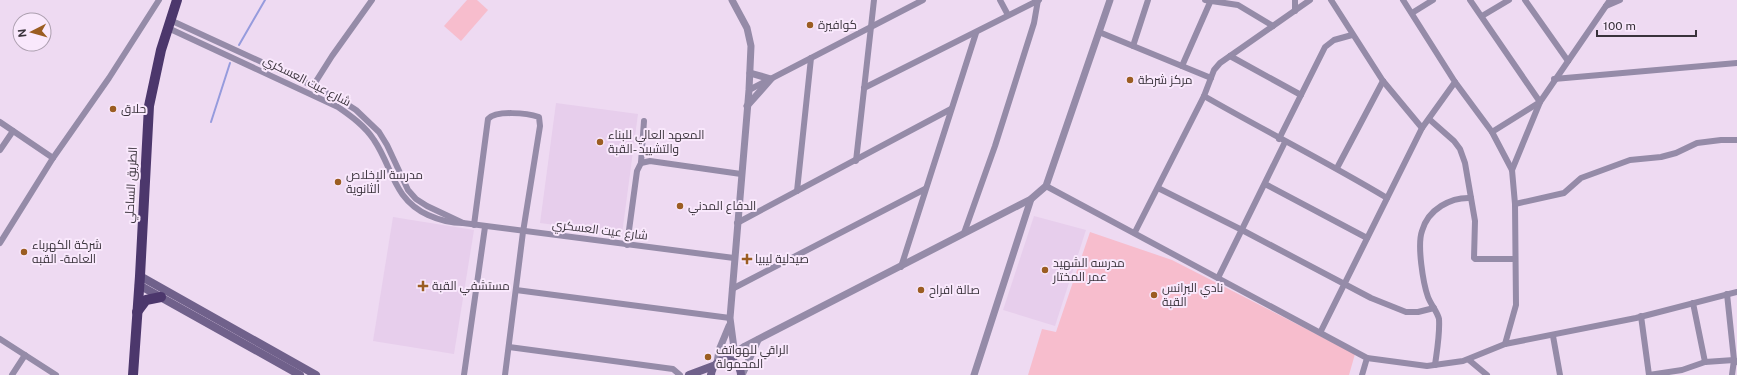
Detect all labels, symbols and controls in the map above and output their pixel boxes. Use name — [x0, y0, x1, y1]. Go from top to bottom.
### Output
north arrow — [12, 12, 52, 52]
scale bar — [1597, 12, 1696, 38]
place label: كوافيرة — [818, 18, 857, 32]
text: 100 m — [1603, 19, 1636, 33]
marker: كوافيرة — [805, 20, 815, 30]
text: N — [16, 28, 28, 38]
street label: شارع عيت العسكري — [260, 53, 353, 112]
place label: مركز شرطة — [1138, 73, 1193, 87]
marker: مركز شرطة — [1125, 75, 1135, 85]
place label: حلاق — [121, 102, 146, 116]
marker: حلاق — [108, 104, 118, 114]
place label: المعهد العالي للبناء والتشييد -القبة — [608, 128, 704, 156]
marker: المعهد العالي للبناء والتشييد -القبة — [595, 137, 605, 147]
street label: الطريق الساحلي — [122, 146, 143, 224]
place label: مدرسة الإخلاص الثانوية — [346, 168, 423, 196]
marker: مدرسة الإخلاص الثانوية — [333, 177, 343, 187]
place label: الدفاع المدني — [688, 199, 756, 216]
marker: الدفاع المدني — [675, 201, 685, 211]
street label: شارع عيت العسكري — [551, 217, 649, 246]
place label: شركة الكهرباء العامة - القبه — [32, 238, 102, 266]
marker: شركة الكهرباء العامة - القبه — [19, 247, 29, 257]
place label: صيدلية ليبيا — [755, 252, 809, 266]
marker: صيدلية ليبيا — [742, 254, 752, 264]
place label: مدرسه الشهيد عمر المختار — [1052, 256, 1125, 284]
marker: مدرسه الشهيد عمر المختار — [1040, 265, 1050, 275]
place label: مستشفي القبة — [432, 279, 510, 296]
marker: مستشفي القبة — [417, 280, 429, 292]
place label: نادي البرانس القبة — [1162, 281, 1223, 309]
place label: صالة افراح — [929, 283, 980, 298]
marker: صالة افراح — [916, 285, 926, 295]
marker: نادي البرانس القبة — [1149, 290, 1159, 300]
place label: الراقي للهواتف المحمولة — [716, 343, 789, 371]
marker: الراقي للهواتف المحمولة — [703, 352, 713, 362]

